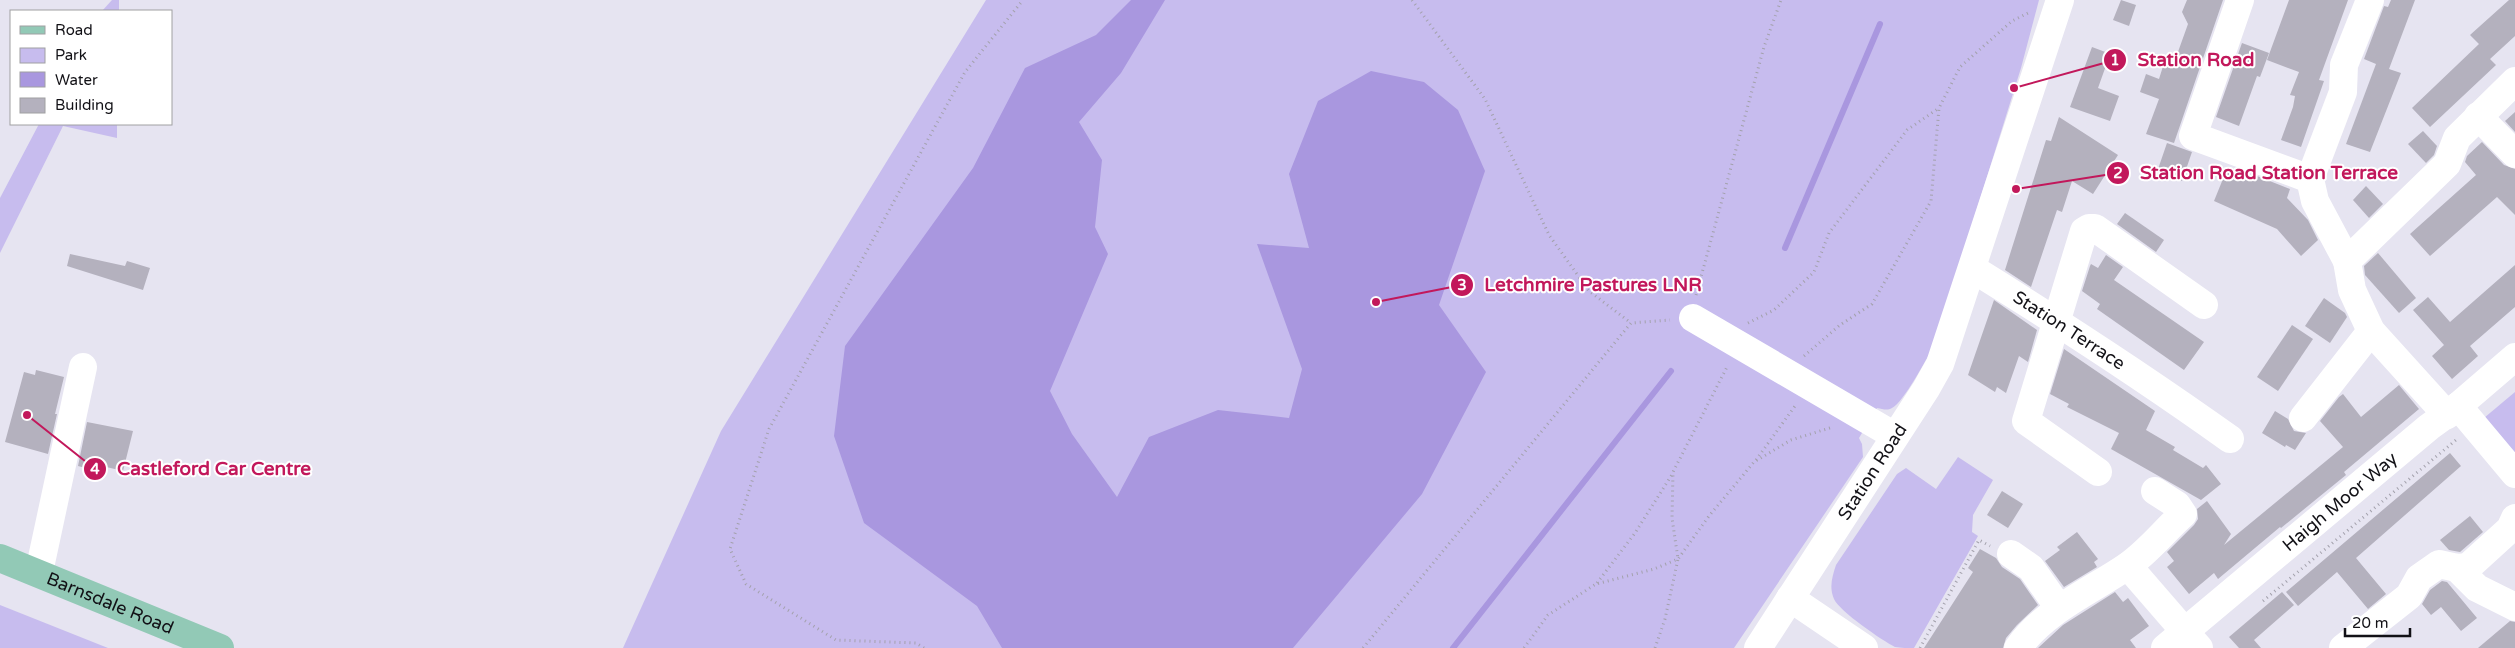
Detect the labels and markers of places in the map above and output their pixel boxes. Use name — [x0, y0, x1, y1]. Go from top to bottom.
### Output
callout: Station Road — [2102, 43, 2264, 77]
callout: Station Road Station Terrace — [2105, 156, 2408, 190]
callout: Letchmire Pastures LNR — [1449, 268, 1712, 302]
callout: Castleford Car Centre — [82, 452, 321, 486]

